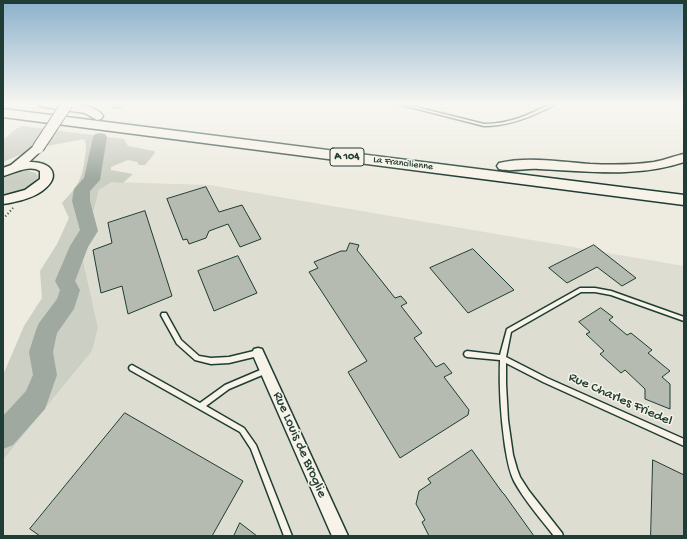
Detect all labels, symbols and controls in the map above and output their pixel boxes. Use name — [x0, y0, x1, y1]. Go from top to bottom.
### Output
road number: A 104 — [330, 148, 364, 166]
street label: La Francilienne — [372, 154, 434, 174]
street label: Rue Charles Friedel — [565, 370, 675, 430]
street label: Rue Louis de Broglie — [268, 389, 330, 501]

